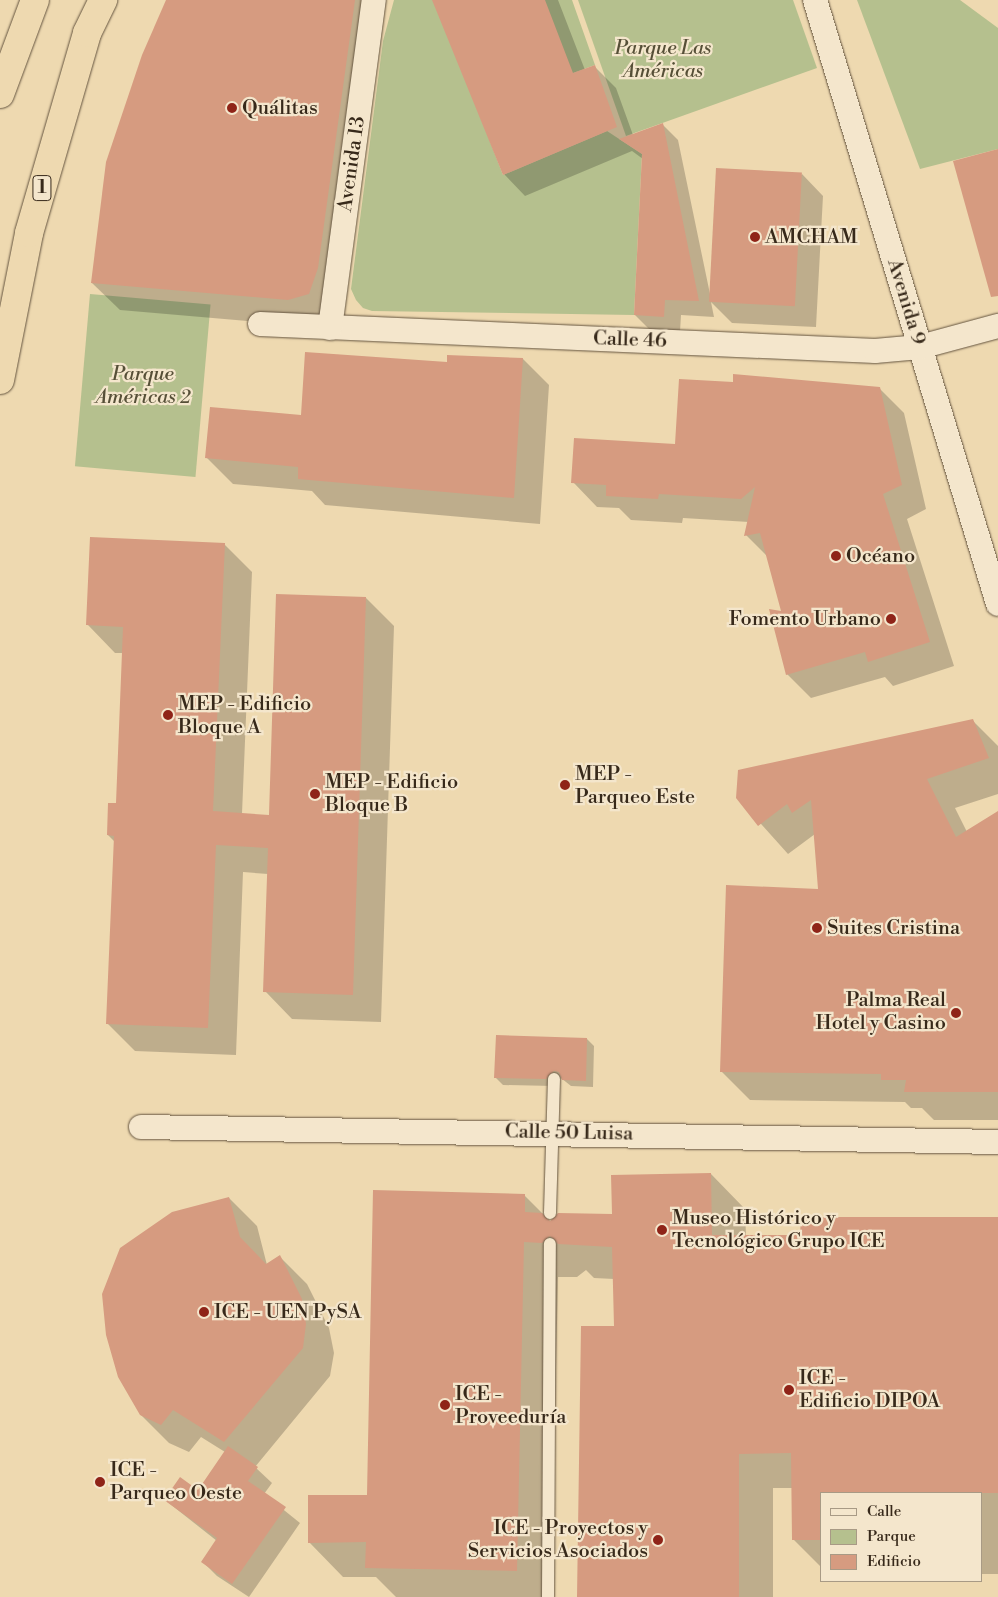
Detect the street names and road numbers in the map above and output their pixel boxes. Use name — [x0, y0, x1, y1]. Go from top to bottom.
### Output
street label: Avenida 13 — [333, 115, 371, 213]
road number: 1 — [32, 172, 52, 204]
street label: Avenida 9 — [882, 256, 930, 348]
street label: Calle 46 — [593, 327, 667, 353]
street label: Calle 50 Luisa — [505, 1120, 633, 1146]

